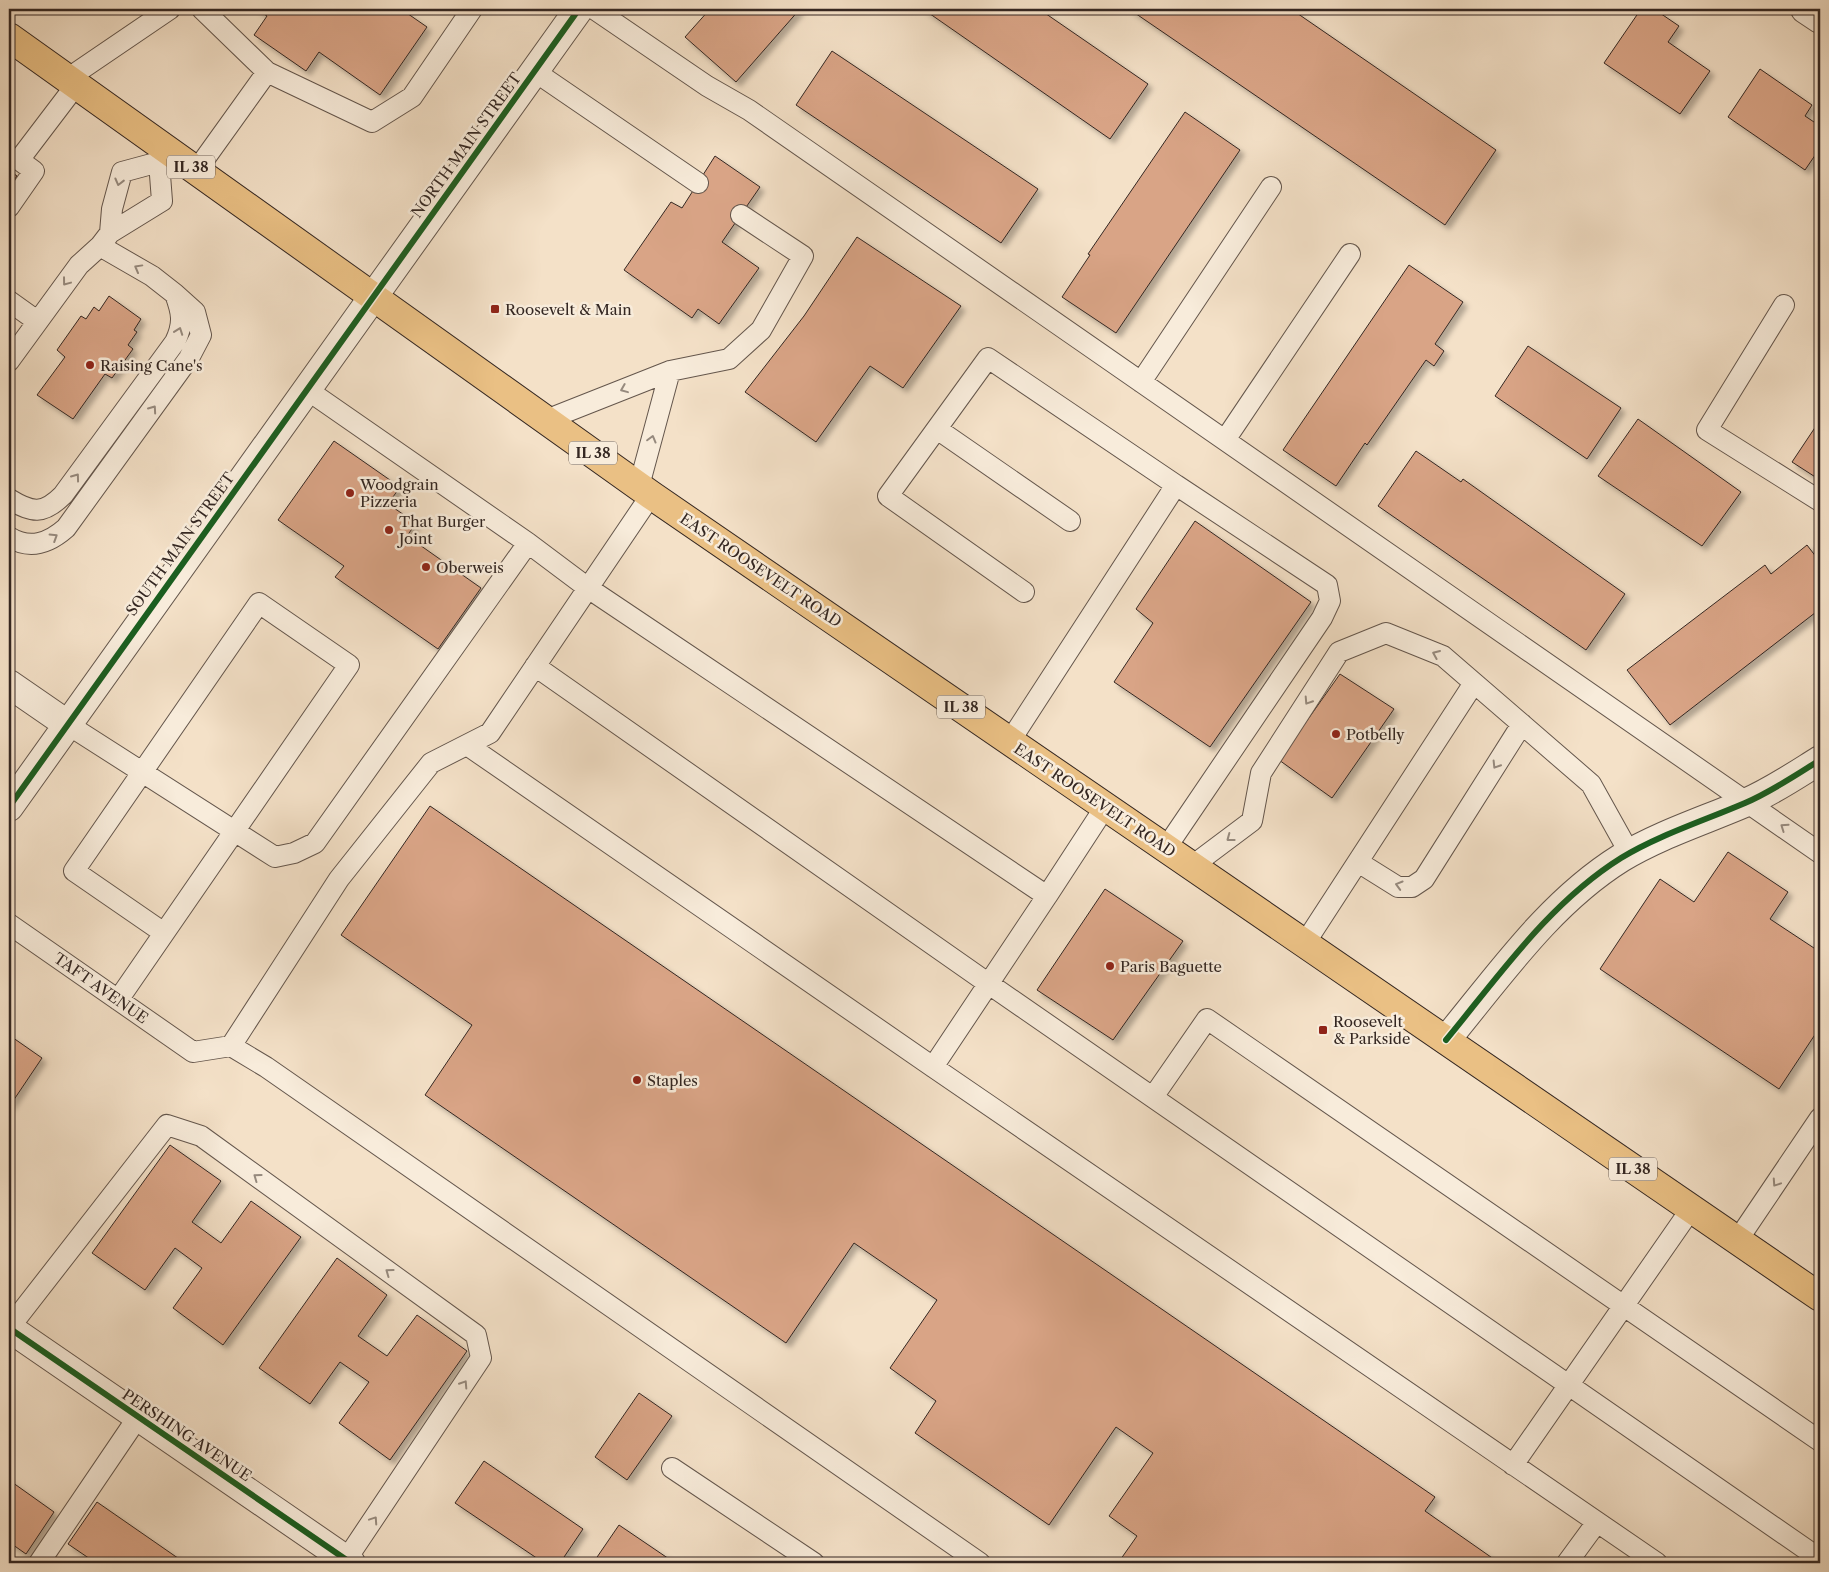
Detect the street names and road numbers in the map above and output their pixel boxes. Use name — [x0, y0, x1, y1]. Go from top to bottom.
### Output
street label: NORTH MAIN STREET — [407, 68, 525, 221]
road number: IL 38 — [167, 156, 215, 178]
road number: IL 38 — [569, 442, 617, 464]
street label: SOUTH MAIN STREET — [122, 468, 239, 619]
street label: EAST ROOSEVELT ROAD — [677, 509, 845, 631]
road number: IL 38 — [937, 696, 985, 719]
street label: EAST ROOSEVELT ROAD — [1011, 739, 1179, 861]
street label: TAFT AVENUE — [50, 949, 152, 1027]
road number: IL 38 — [1609, 1158, 1657, 1180]
street label: PERSHING AVENUE — [119, 1385, 255, 1485]

